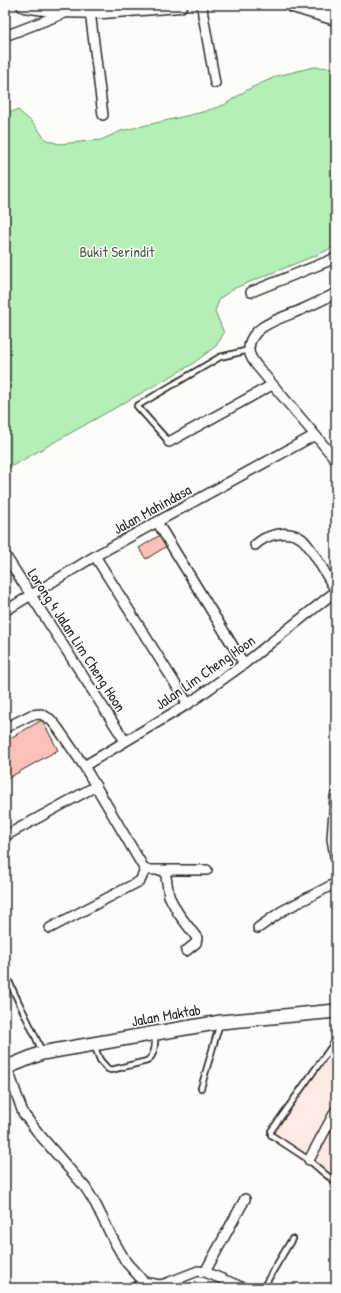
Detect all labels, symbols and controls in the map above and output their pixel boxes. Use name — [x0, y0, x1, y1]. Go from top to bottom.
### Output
park label: Bukit Serindit — [80, 241, 155, 262]
street label: Jalan Mahindasa — [109, 479, 195, 539]
street label: Lorong 4 Jalan Lim Cheng Hoon — [23, 564, 131, 716]
street label: Jalan Lim Cheng Hoon — [151, 630, 259, 714]
street label: Jalan Maktab — [130, 999, 202, 1031]

